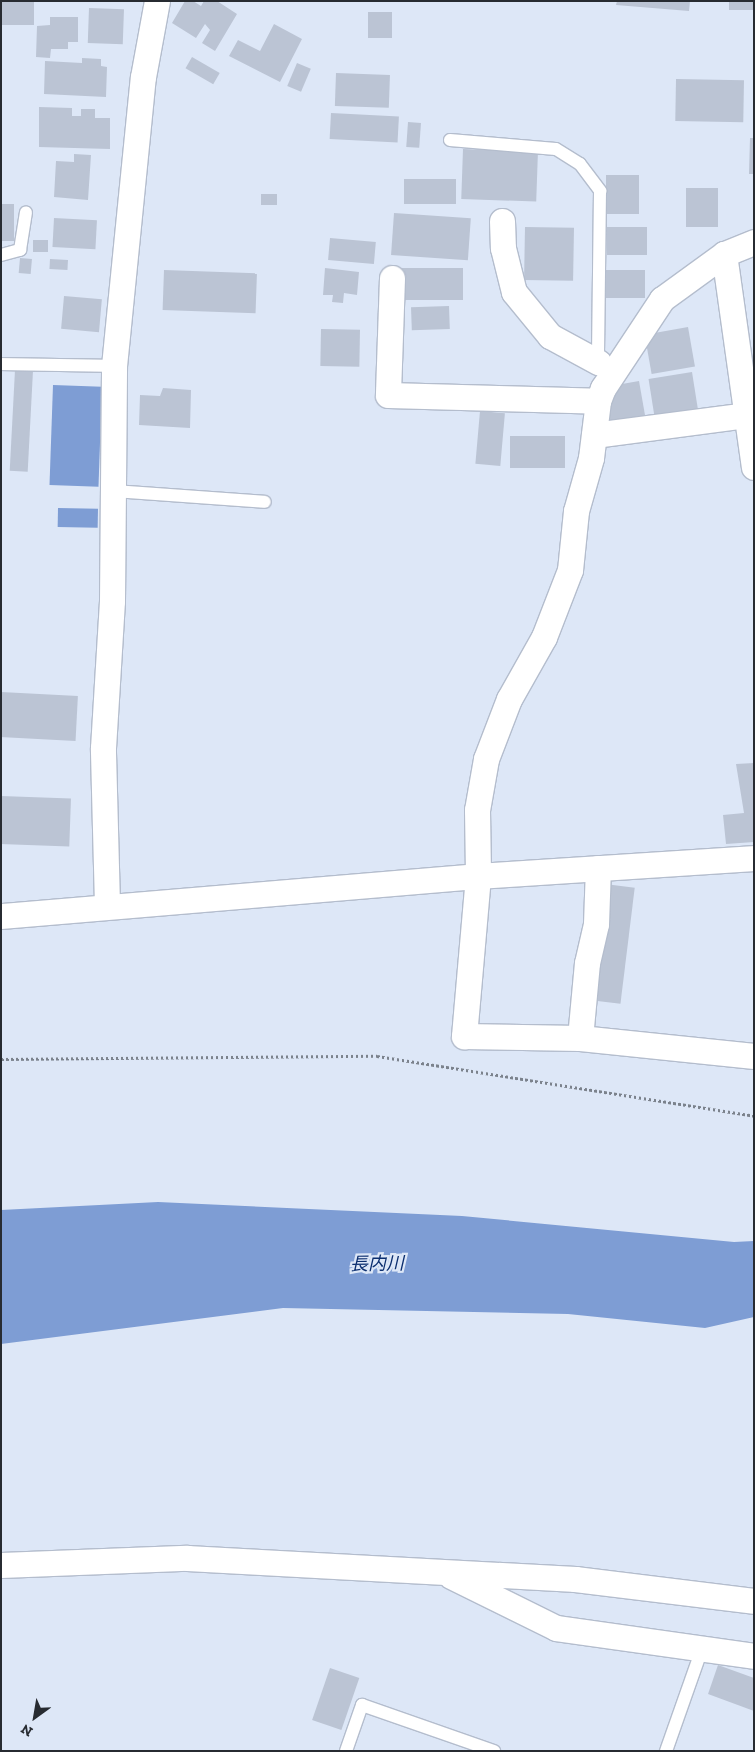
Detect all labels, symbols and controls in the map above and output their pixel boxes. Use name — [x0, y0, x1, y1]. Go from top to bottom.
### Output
water label: 長内川 — [350, 1253, 404, 1275]
north arrow — [10, 1692, 60, 1742]
text: N — [18, 1720, 36, 1740]

